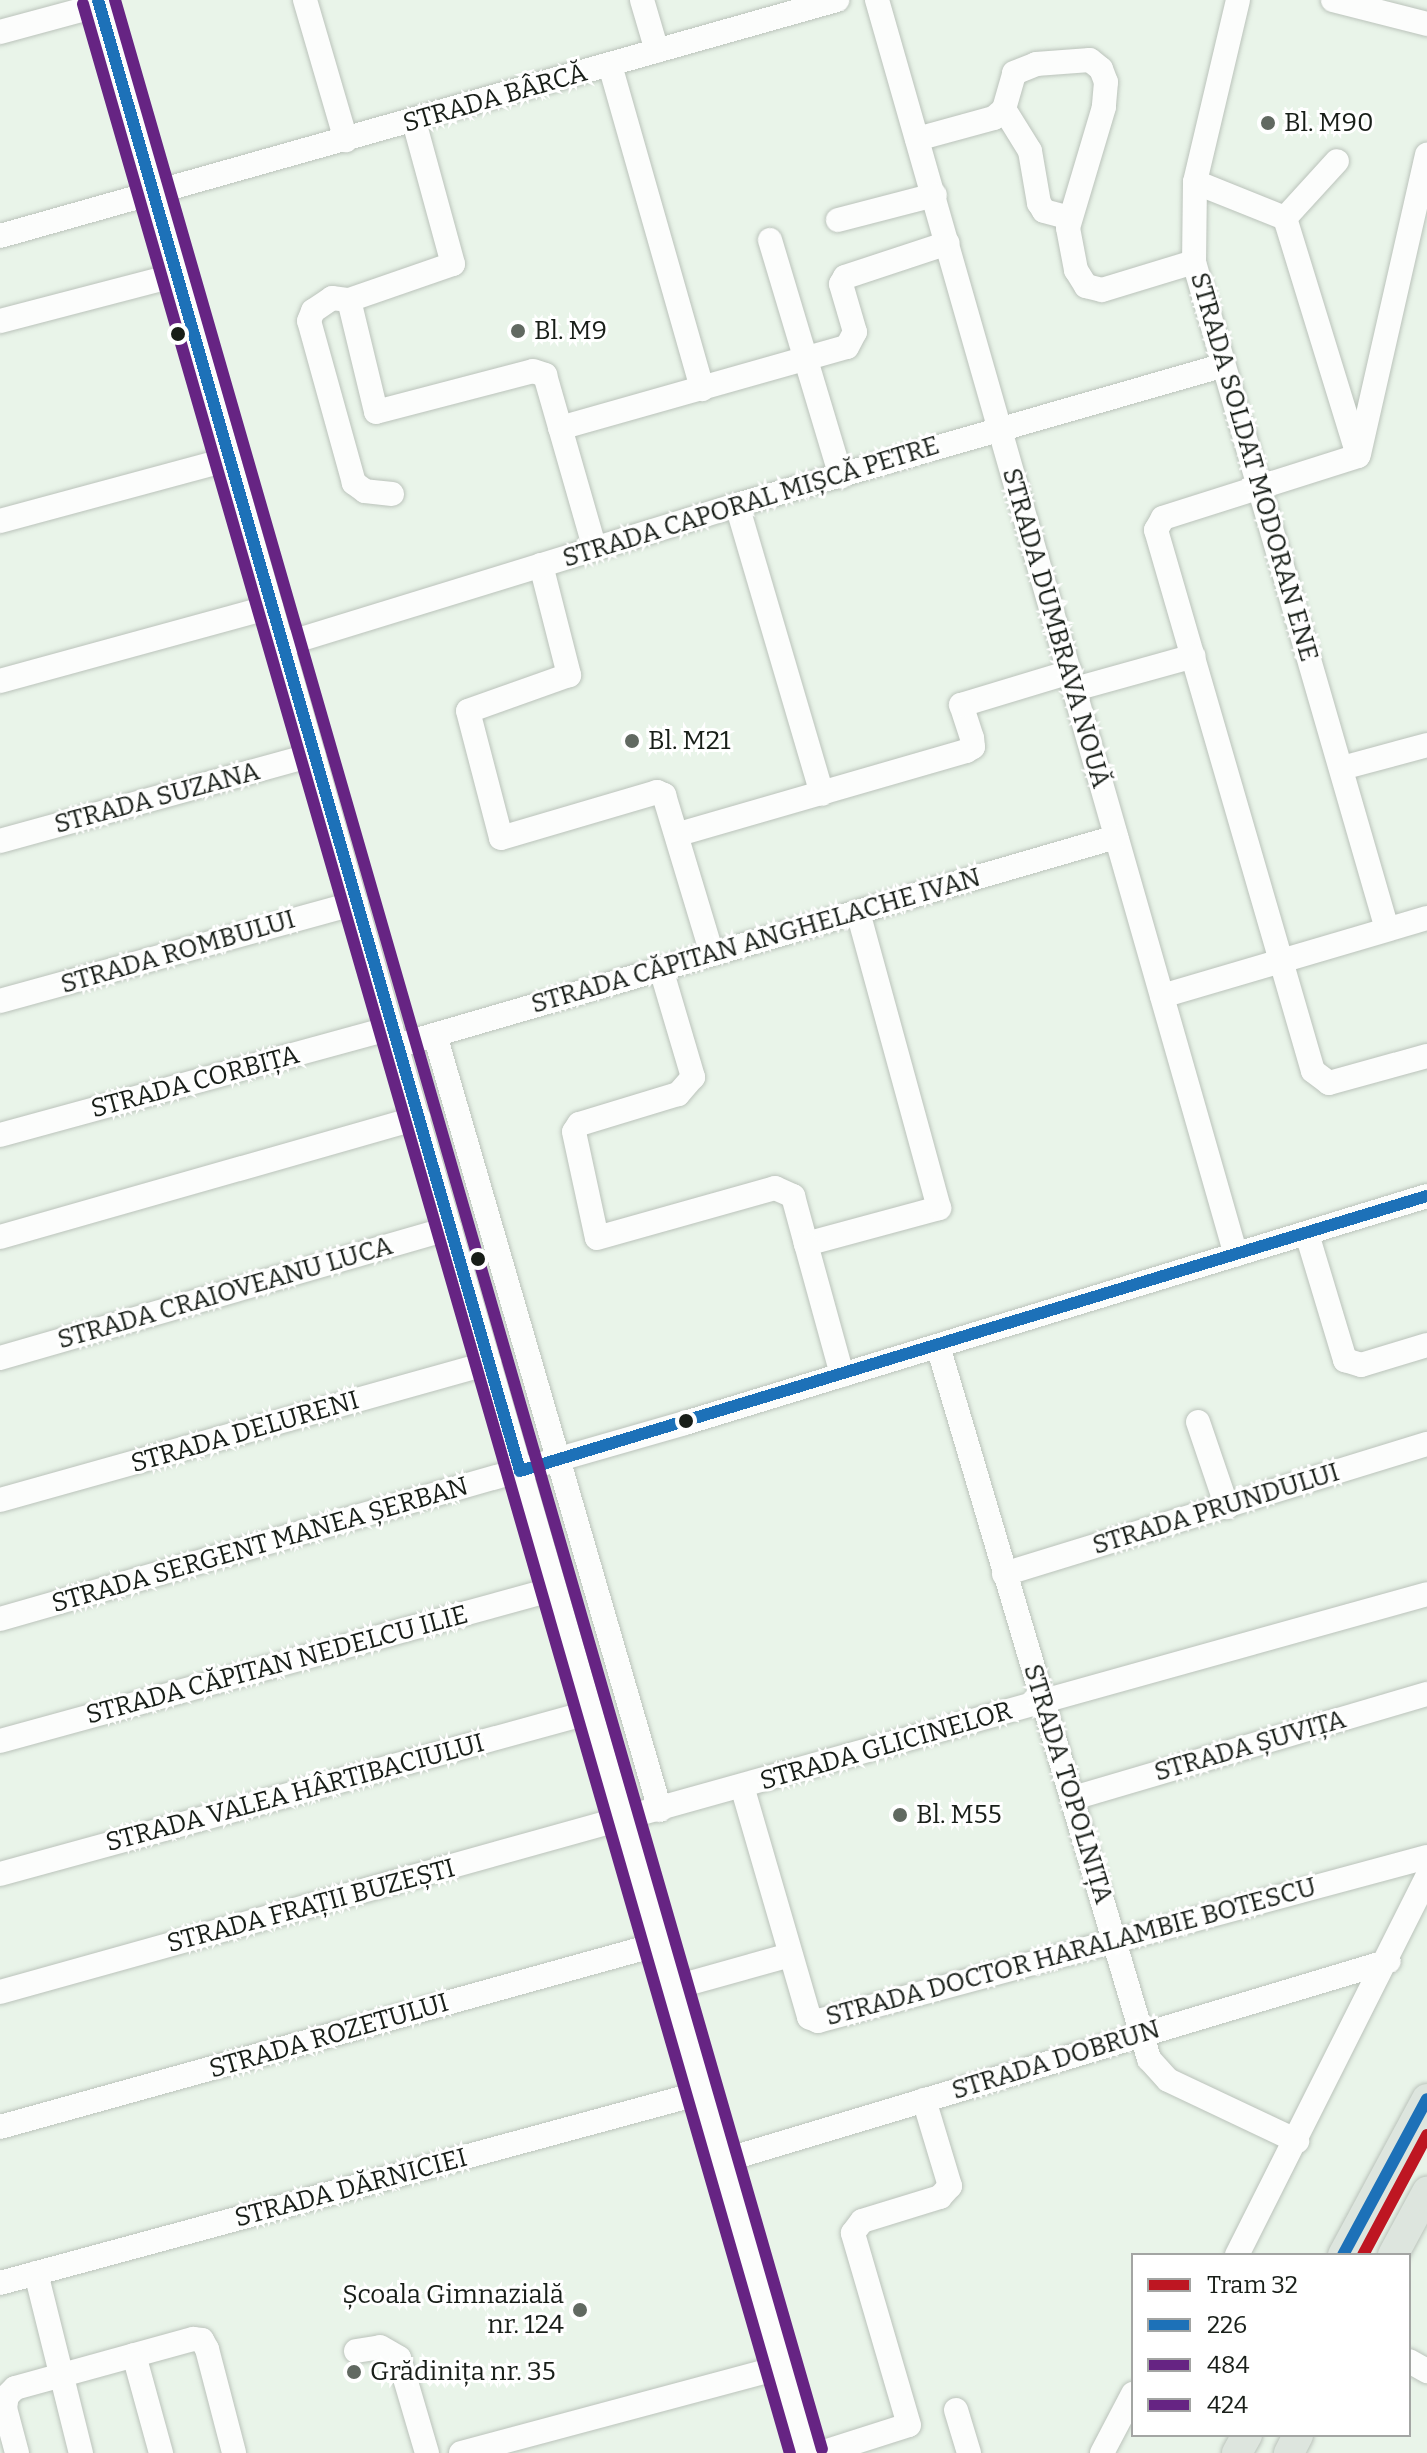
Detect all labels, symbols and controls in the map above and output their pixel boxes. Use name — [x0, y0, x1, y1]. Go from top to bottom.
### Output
street label: STRADA BÂRCĂ — [400, 57, 590, 139]
place label: Bl. M90 — [1284, 107, 1374, 139]
marker: Bl. M90 — [1259, 114, 1277, 132]
street label: STRADA SOLDAT MODORAN ENE — [1183, 269, 1325, 665]
place label: Bl. M9 — [534, 315, 607, 347]
marker: Bl. M9 — [509, 322, 527, 340]
unlabelled marker — [170, 326, 186, 342]
street label: STRADA CAPORAL MIȘCĂ PETRE — [559, 430, 943, 574]
street label: STRADA DUMBRAVA NOUĂ — [995, 465, 1117, 791]
place label: Bl. M21 — [648, 725, 730, 757]
marker: Bl. M21 — [623, 732, 641, 750]
street label: STRADA SUZANA — [51, 756, 263, 840]
street label: STRADA CĂPITAN ANGHELACHE IVAN — [528, 862, 984, 1020]
street label: STRADA ROMBULUI — [57, 904, 299, 1000]
street label: STRADA CORBIȚA — [88, 1039, 302, 1125]
street label: STRADA CRAIOVEANU LUCA — [54, 1230, 396, 1356]
unlabelled marker — [470, 1251, 486, 1267]
street label: STRADA DELURENI — [127, 1385, 363, 1479]
unlabelled marker — [678, 1413, 694, 1429]
street label: STRADA PRUNDULUI — [1089, 1457, 1343, 1561]
street label: STRADA SERGENT MANEA ȘERBAN — [48, 1470, 472, 1620]
street label: STRADA CĂPITAN NEDELCU ILIE — [83, 1599, 471, 1731]
street label: STRADA TOPOLNIȚA — [1017, 1660, 1119, 1908]
street label: STRADA GLICINELOR — [756, 1695, 1016, 1797]
street label: STRADA ȘUVIȚA — [1151, 1704, 1349, 1788]
street label: STRADA VALEA HÂRTIBACIULUI — [102, 1727, 488, 1859]
place label: Bl. M55 — [916, 1799, 1002, 1831]
marker: Bl. M55 — [891, 1806, 909, 1824]
street label: STRADA FRAȚII BUZEȘTI — [164, 1853, 458, 1959]
street label: STRADA DOCTOR HARALAMBIE BOTESCU — [822, 1871, 1320, 2033]
street label: STRADA ROZETULUI — [206, 1987, 452, 2085]
street label: STRADA DOBRUN — [948, 2013, 1164, 2107]
street label: STRADA DĂRNICIEI — [231, 2142, 471, 2234]
legend — [1131, 2253, 1411, 2437]
text: Tram 32 — [1207, 2271, 1298, 2299]
place label: Școala Gimnazială nr. 124 — [342, 2279, 564, 2340]
marker: Școala Gimnazială nr. 124 — [571, 2301, 589, 2319]
text: 226 — [1207, 2311, 1247, 2339]
text: 484 — [1207, 2351, 1249, 2379]
place label: Grădinița nr. 35 — [370, 2356, 556, 2388]
marker: Grădinița nr. 35 — [345, 2363, 363, 2381]
text: 424 — [1207, 2391, 1248, 2419]

